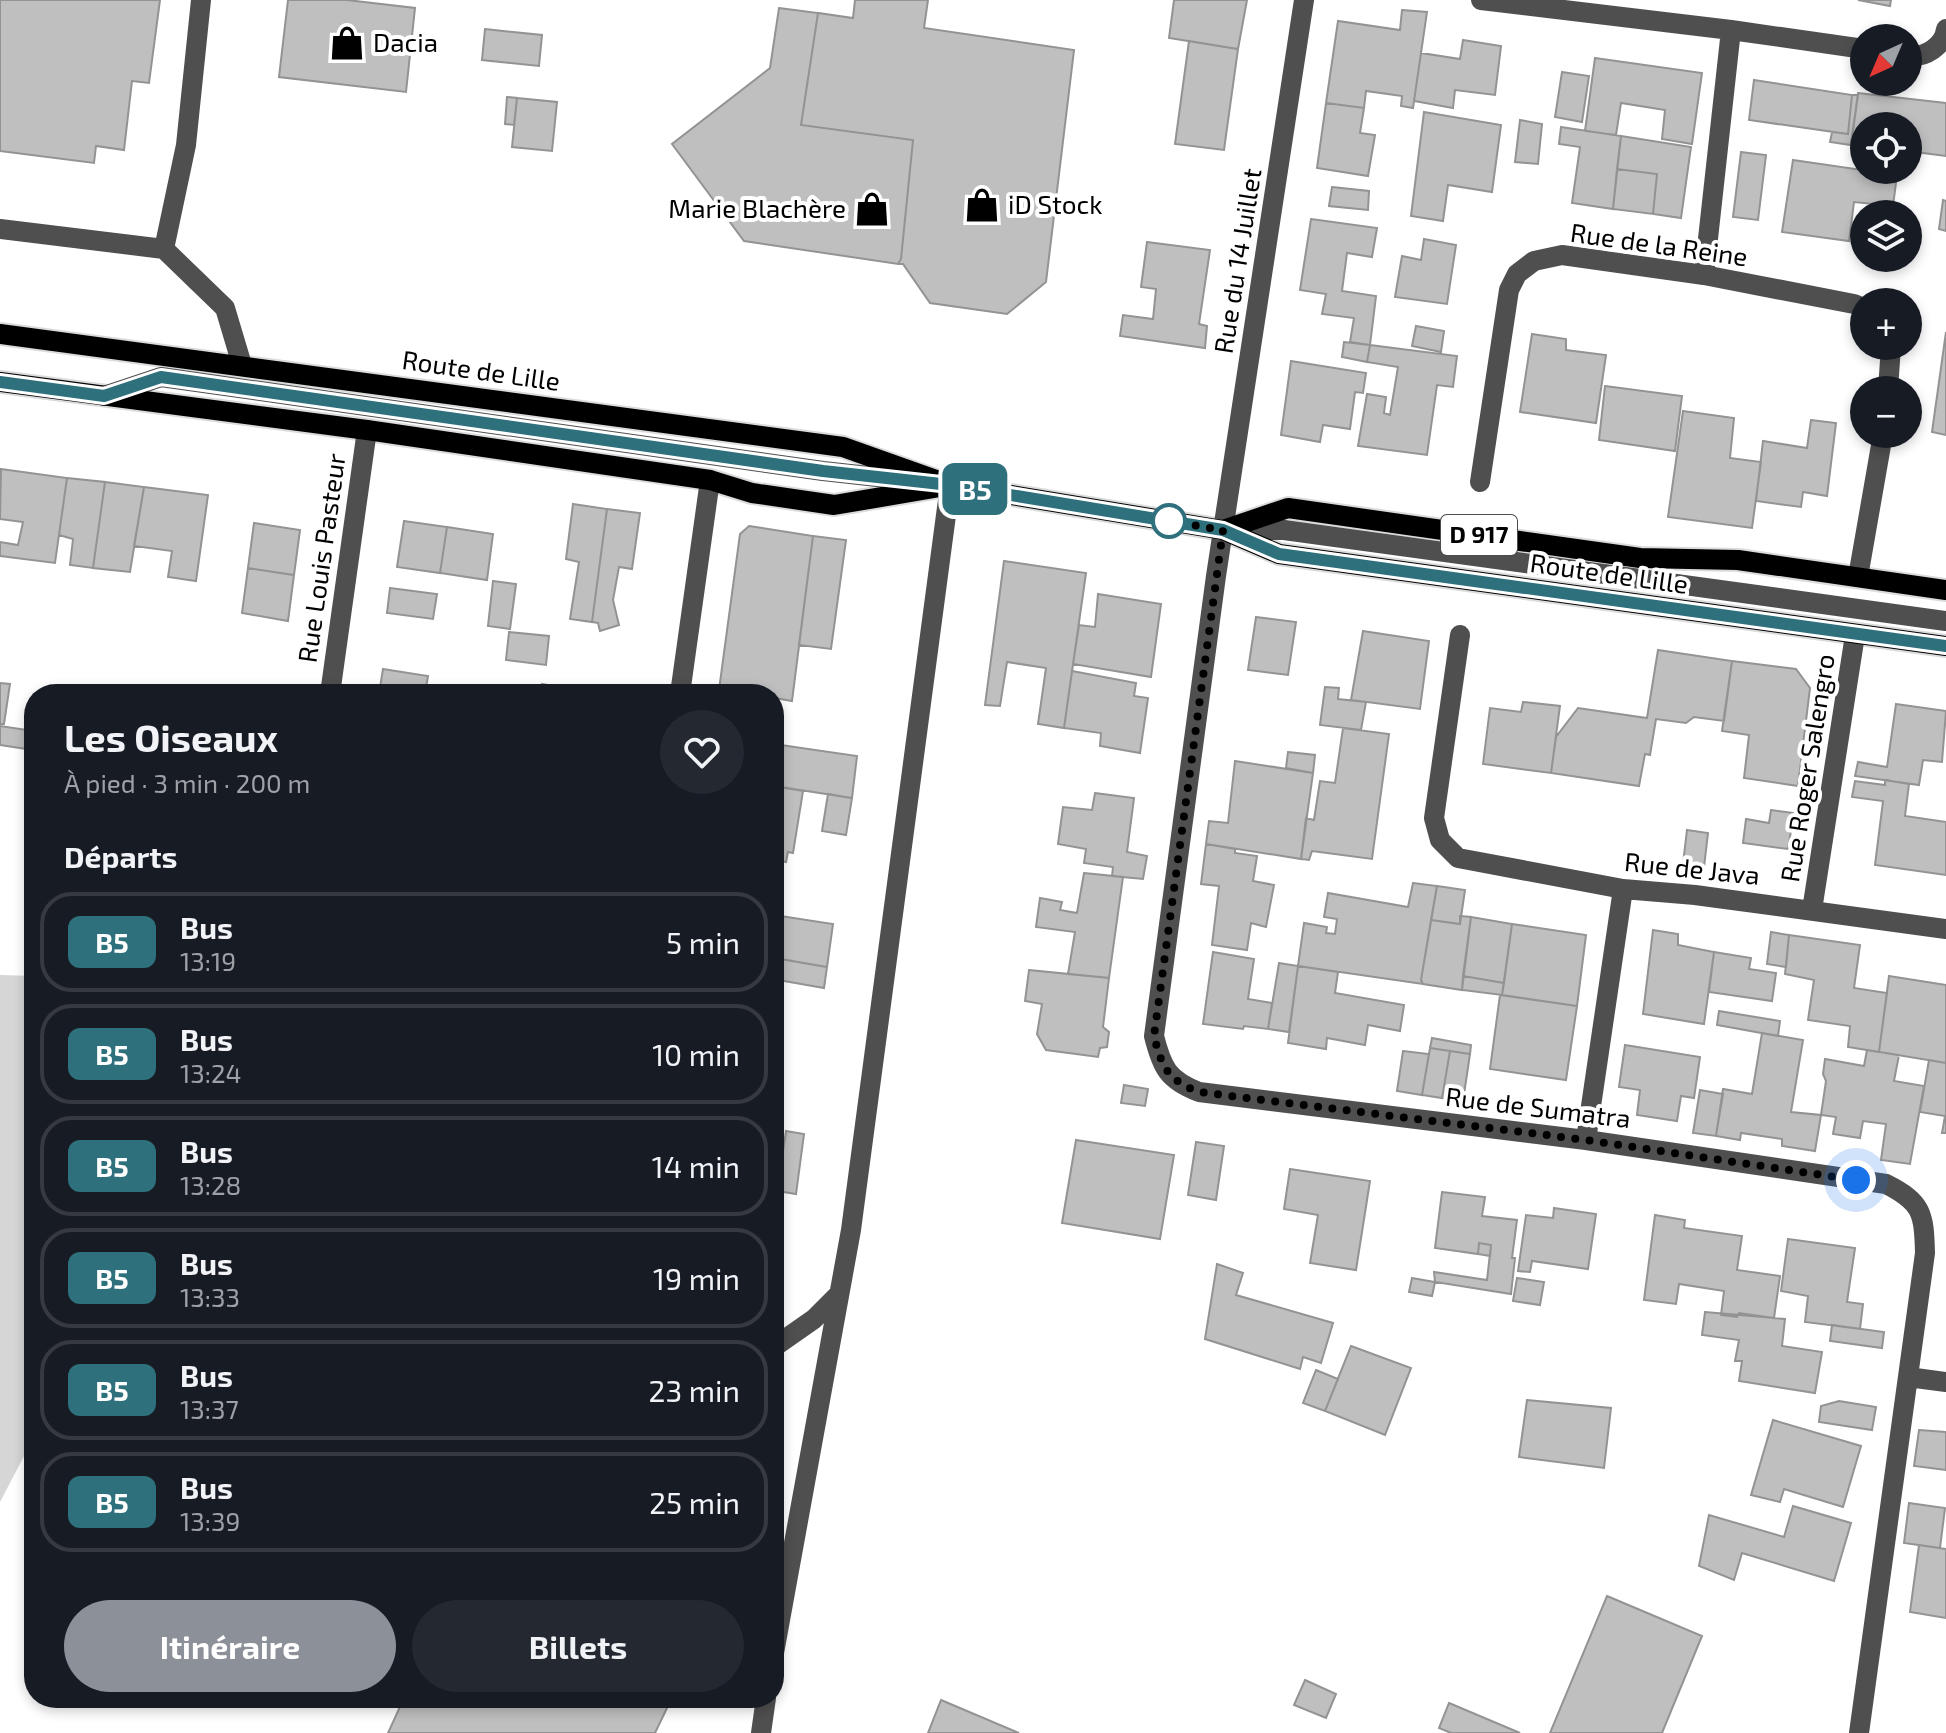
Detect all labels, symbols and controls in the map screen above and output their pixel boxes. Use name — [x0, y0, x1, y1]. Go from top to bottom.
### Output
shop icon: Dacia — [328, 24, 366, 62]
north arrow — [1850, 24, 1922, 96]
map controls — [1850, 24, 1922, 448]
place label: Dacia — [373, 26, 438, 57]
button: locate — [1850, 112, 1922, 184]
street label: Rue du 14 Juillet — [1207, 166, 1266, 356]
shop icon: iD Stock — [963, 186, 1001, 224]
place label: iD Stock — [1008, 188, 1103, 219]
shop icon: Marie Blachère — [853, 190, 891, 228]
place label: Marie Blachère — [668, 192, 846, 223]
button: layers — [1850, 200, 1922, 272]
street label: Rue de la Reine — [1569, 216, 1750, 271]
button: + — [1850, 288, 1922, 360]
street label: Route de Lille — [400, 343, 562, 396]
button: − — [1850, 376, 1922, 448]
street label: Rue Louis Pasteur — [290, 451, 351, 664]
line badge: B5 — [939, 463, 1011, 515]
text: B5 — [958, 472, 992, 506]
unlabelled marker — [1152, 504, 1186, 538]
road number: D 917 — [1441, 515, 1517, 555]
street label: Route de Lille — [1528, 546, 1690, 599]
street label: Rue Roger Salengro — [1773, 652, 1840, 884]
button: heart — [660, 710, 744, 794]
text: Les Oiseaux — [64, 714, 278, 760]
text: À pied · 3 min · 200 m — [64, 767, 310, 798]
text: Départs — [64, 838, 178, 874]
street label: Rue de Java — [1623, 845, 1761, 890]
text: Bus — [180, 909, 233, 945]
text: 5 min — [666, 924, 740, 960]
text: B5 — [95, 925, 129, 959]
text: 13:19 — [180, 945, 236, 976]
text: Bus — [180, 1021, 233, 1057]
text: 10 min — [652, 1036, 740, 1072]
text: B5 — [95, 1037, 129, 1071]
text: 13:24 — [180, 1057, 242, 1088]
street label: Rue de Sumatra — [1444, 1080, 1633, 1133]
text: Bus — [180, 1133, 233, 1169]
text: 14 min — [652, 1148, 740, 1184]
text: B5 — [95, 1149, 129, 1183]
your location — [1836, 1160, 1876, 1200]
text: 13:28 — [180, 1169, 241, 1200]
text: Bus — [180, 1245, 233, 1281]
text: 19 min — [653, 1260, 740, 1296]
text: B5 — [95, 1261, 129, 1295]
text: 13:33 — [180, 1281, 240, 1312]
text: Bus — [180, 1357, 233, 1393]
text: 23 min — [649, 1372, 740, 1408]
text: B5 — [95, 1373, 129, 1407]
text: 13:37 — [180, 1393, 239, 1424]
text: Bus — [180, 1469, 233, 1505]
text: 25 min — [649, 1484, 740, 1520]
text: B5 — [95, 1485, 129, 1519]
text: 13:39 — [180, 1505, 240, 1536]
button: Itinéraire — [64, 1600, 396, 1692]
button: Billets — [412, 1600, 744, 1692]

